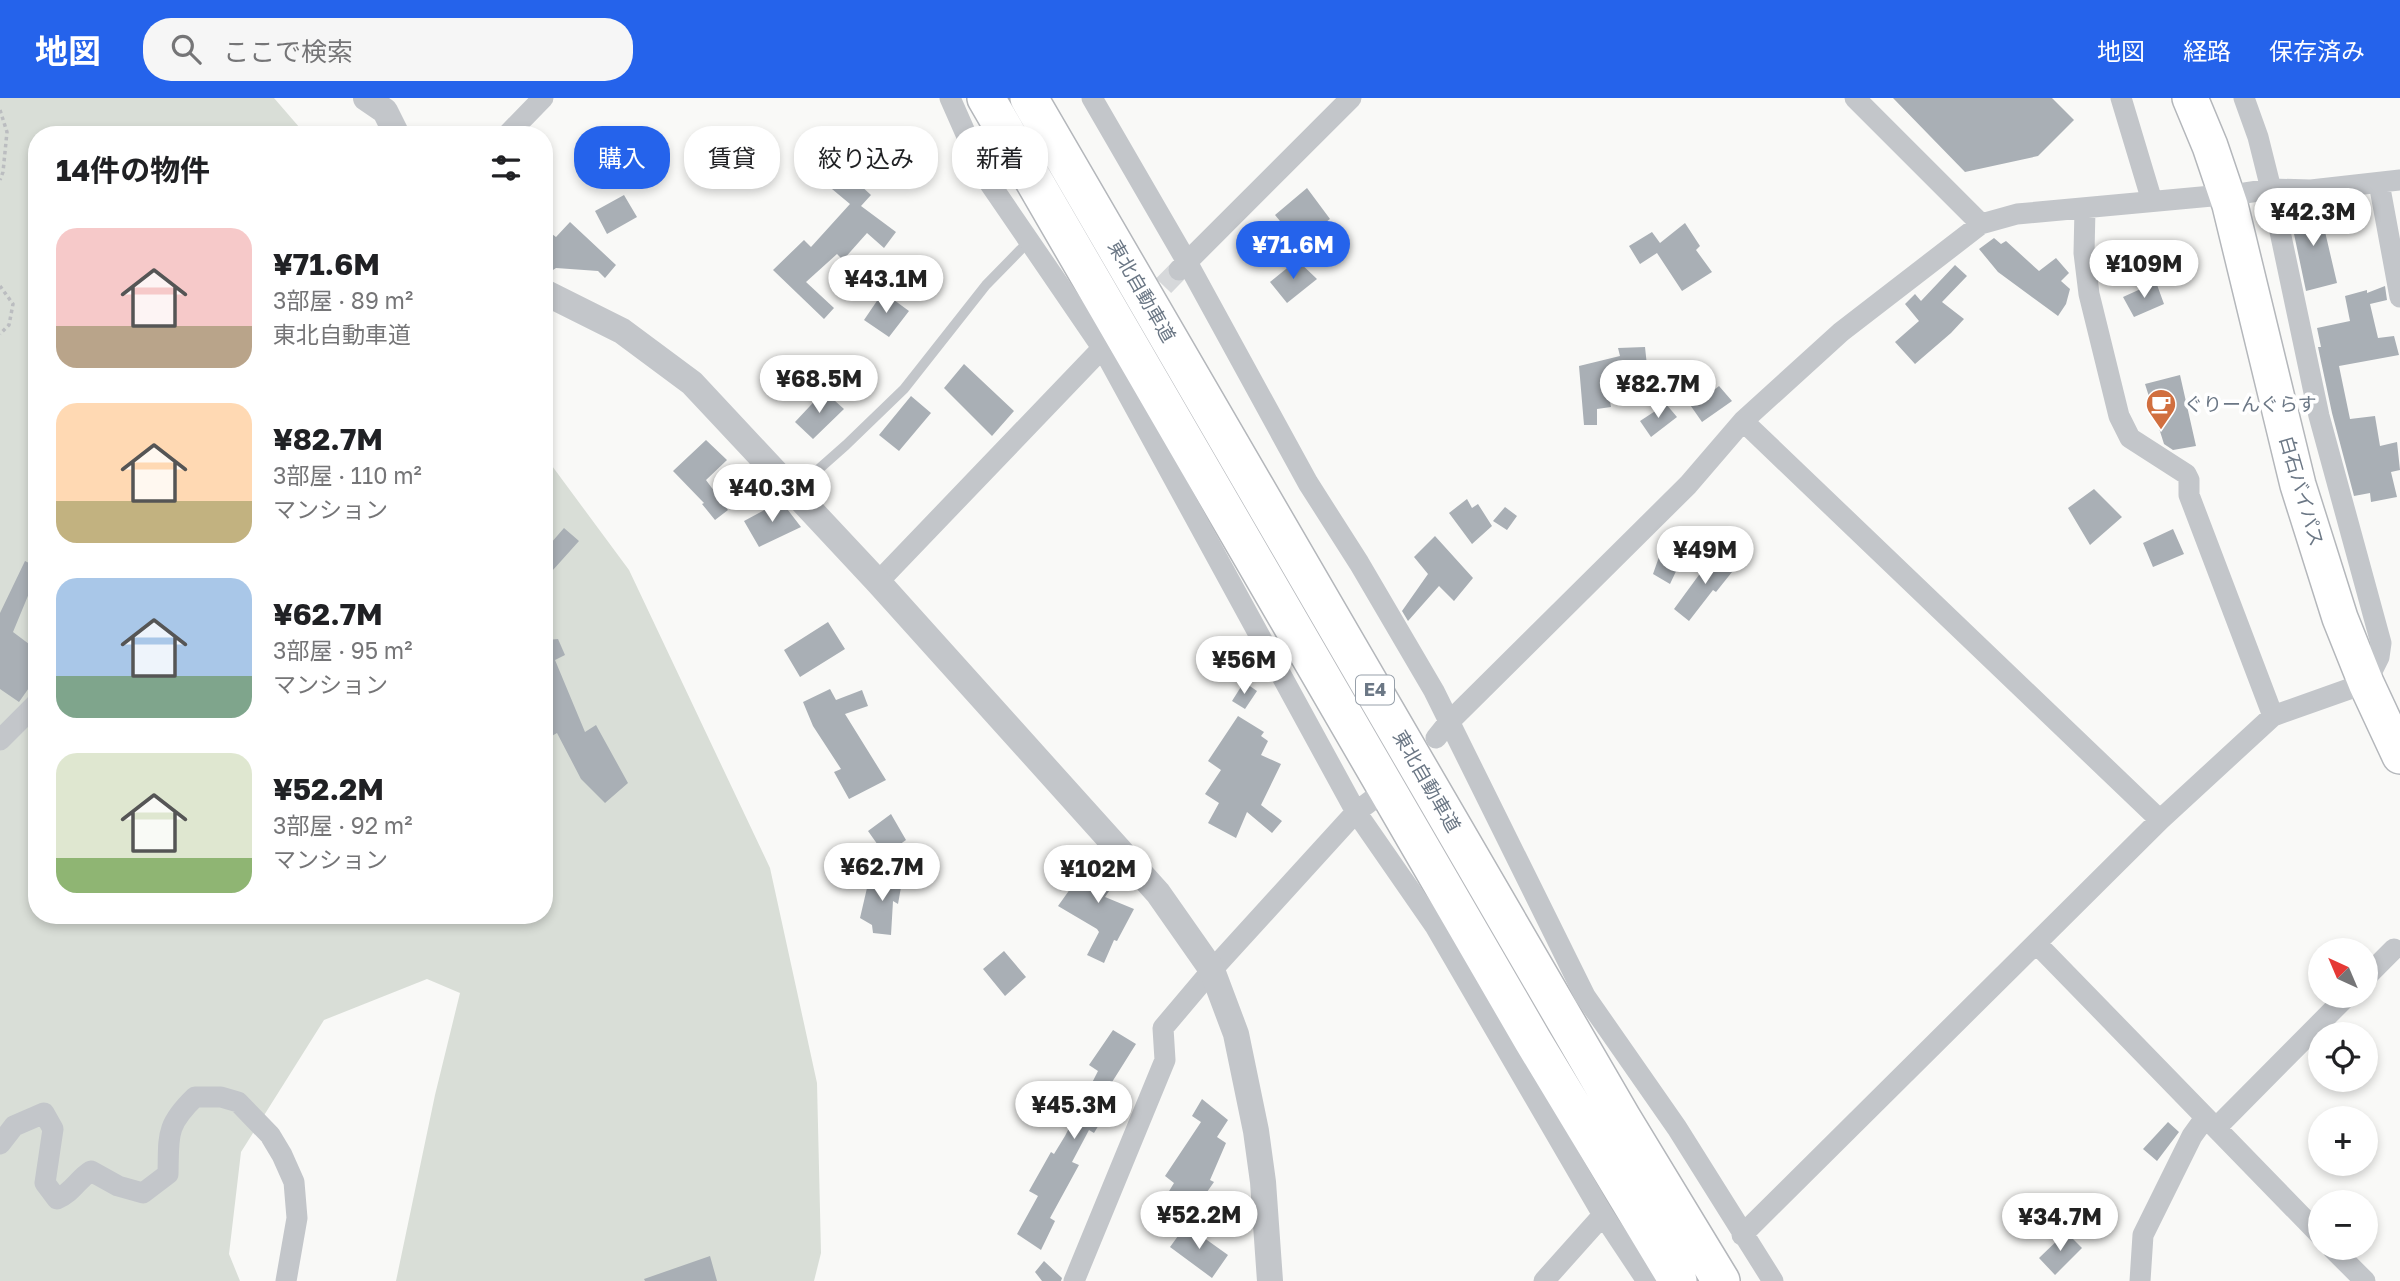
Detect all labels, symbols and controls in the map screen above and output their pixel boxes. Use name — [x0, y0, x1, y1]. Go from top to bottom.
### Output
search box — [143, 18, 633, 81]
icon: search — [167, 30, 205, 68]
text: 地図 — [35, 31, 101, 70]
text: ここで検索 — [223, 36, 353, 67]
text: 地図 — [2097, 36, 2145, 65]
text: 経路 — [2183, 36, 2231, 65]
text: 保存済み — [2269, 36, 2365, 65]
chip: 購入 — [574, 126, 670, 189]
chip: 賃貸 — [684, 126, 780, 189]
chip: 絞り込み — [794, 126, 938, 189]
chip: 新着 — [952, 126, 1048, 189]
icon: filters — [487, 149, 525, 187]
text: 14件の物件 — [56, 152, 210, 188]
pin: ¥42.3M — [2256, 188, 2370, 248]
text: ¥42.3M — [2270, 197, 2356, 225]
pin: ¥71.6M — [1236, 222, 1350, 281]
text: ¥71.6M — [1252, 230, 1334, 258]
street label: 東北自動車道 — [1104, 236, 1181, 346]
pin: ¥109M — [2095, 240, 2193, 300]
text: ¥71.6M — [273, 246, 380, 282]
text: ¥109M — [2105, 249, 2183, 277]
icon: home — [112, 256, 196, 340]
pin: ¥43.1M — [829, 256, 943, 315]
text: ¥43.1M — [844, 264, 928, 292]
text: 3部屋 · 89 m² — [273, 286, 413, 314]
text: 東北自動車道 — [273, 320, 411, 348]
pin: ¥68.5M — [762, 356, 876, 415]
pin: ¥82.7M — [1601, 360, 1715, 420]
text: ¥68.5M — [776, 364, 862, 392]
text: ¥82.7M — [1616, 369, 1700, 397]
cafe icon: ぐりーんぐらす — [2144, 387, 2178, 431]
place label: ぐりーんぐらす — [2184, 392, 2317, 415]
text: ¥82.7M — [273, 421, 383, 457]
icon: home — [112, 431, 196, 515]
street label: 白石バイパス — [2276, 433, 2329, 549]
text: 3部屋 · 110 m² — [273, 461, 422, 489]
pin: ¥40.3M — [715, 464, 829, 524]
text: ¥40.3M — [729, 473, 815, 501]
text: マンション — [273, 495, 388, 523]
pin: ¥49M — [1664, 526, 1746, 586]
text: ¥49M — [1673, 535, 1737, 563]
text: ¥62.7M — [273, 596, 383, 632]
icon: home — [112, 606, 196, 690]
text: 3部屋 · 95 m² — [273, 636, 413, 664]
pin: ¥56M — [1203, 636, 1285, 696]
text: ¥56M — [1212, 645, 1276, 673]
text: マンション — [273, 670, 388, 698]
road number: E4 — [1356, 676, 1394, 704]
street label: 東北自動車道 — [1389, 726, 1466, 836]
text: ¥52.2M — [273, 771, 384, 807]
icon: home — [112, 781, 196, 865]
text: 3部屋 · 92 m² — [273, 811, 413, 839]
pin: ¥62.7M — [825, 844, 939, 903]
text: マンション — [273, 845, 388, 873]
pin: ¥102M — [1049, 846, 1147, 905]
text: ¥62.7M — [840, 852, 924, 880]
text: ¥102M — [1060, 854, 1136, 882]
north arrow — [2308, 938, 2378, 1008]
map controls — [2308, 938, 2378, 1260]
button: locate — [2308, 1022, 2378, 1092]
pin: ¥45.3M — [1017, 1082, 1131, 1141]
text: ¥45.3M — [1031, 1090, 1117, 1118]
button: + — [2308, 1106, 2378, 1176]
button: − — [2308, 1190, 2378, 1260]
pin: ¥52.2M — [1142, 1192, 1256, 1251]
pin: ¥34.7M — [2003, 1194, 2117, 1253]
text: ¥52.2M — [1156, 1200, 1242, 1228]
text: ¥34.7M — [2018, 1202, 2102, 1230]

